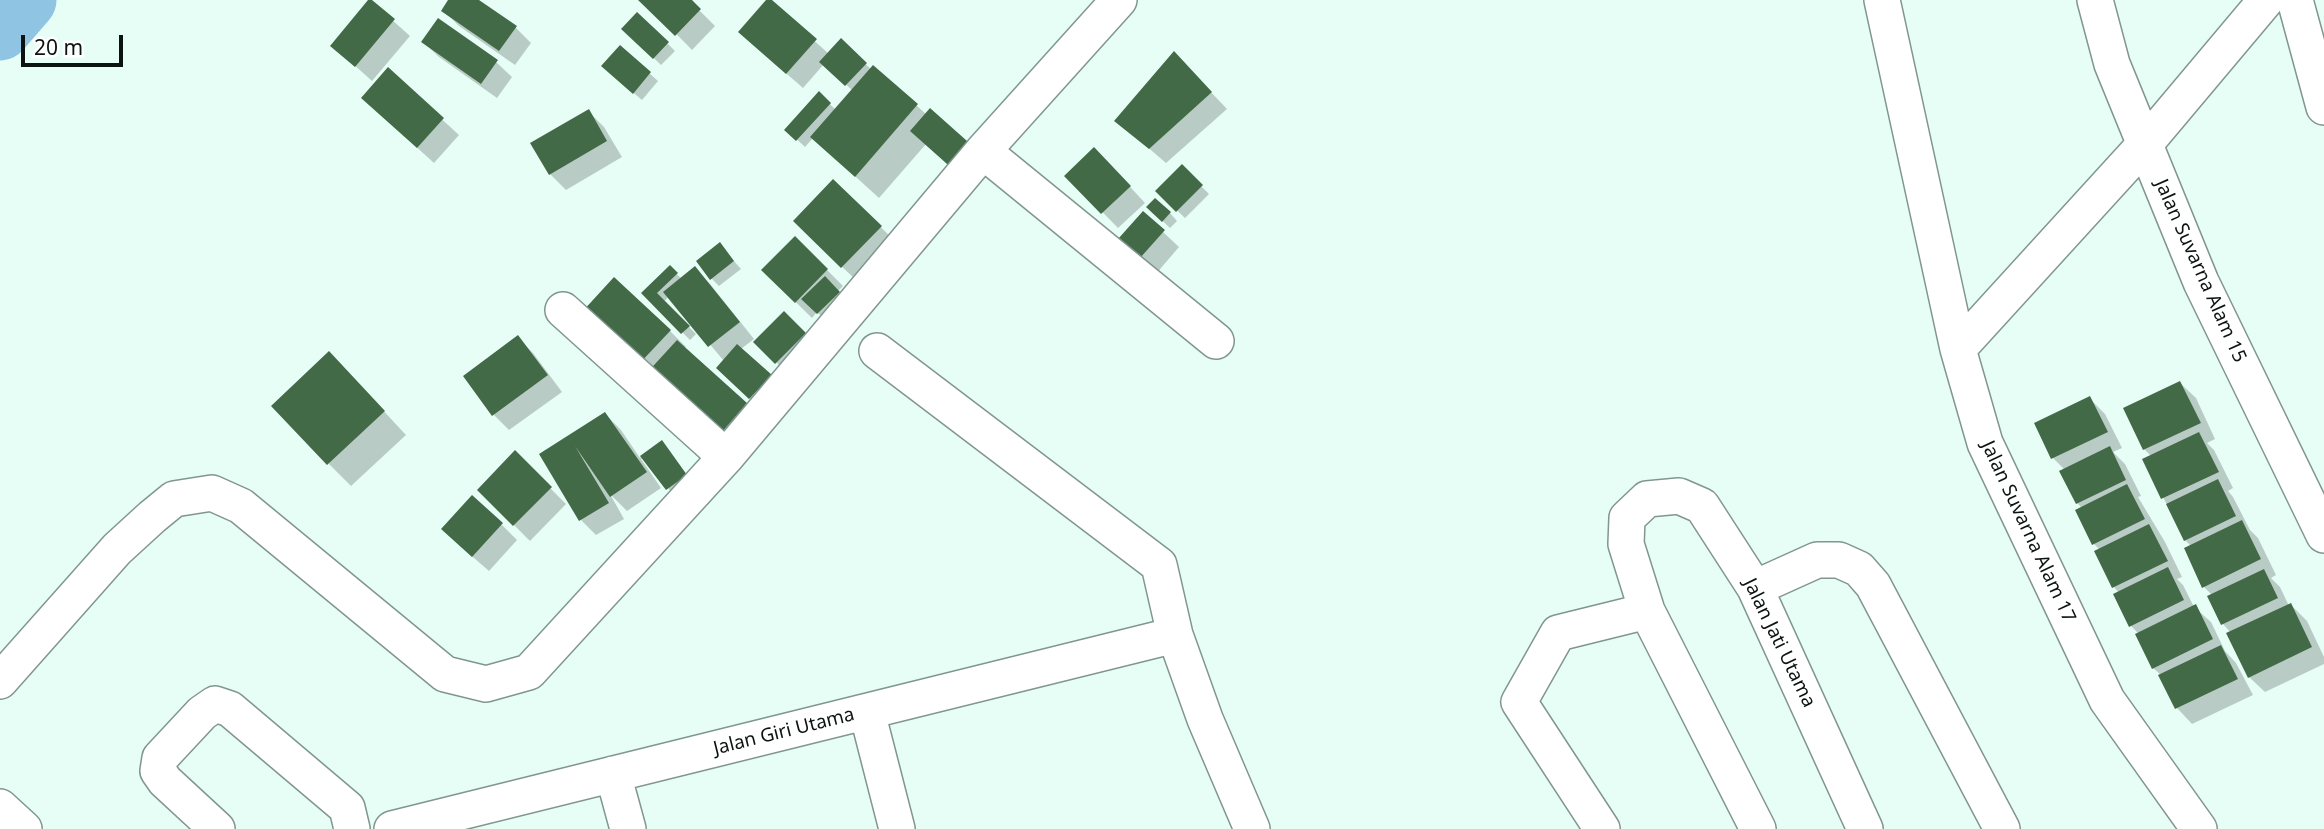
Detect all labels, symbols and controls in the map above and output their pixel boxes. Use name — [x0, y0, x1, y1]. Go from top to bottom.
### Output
scale bar — [24, 21, 126, 65]
text: 20 m — [34, 33, 83, 61]
street label: Jalan Suvarna Alam 15 — [2149, 176, 2251, 366]
street label: Jalan Suvarna Alam 17 — [1976, 438, 2080, 626]
street label: Jalan Jati Utama — [1738, 575, 1820, 711]
street label: Jalan Giri Utama — [711, 703, 857, 761]

